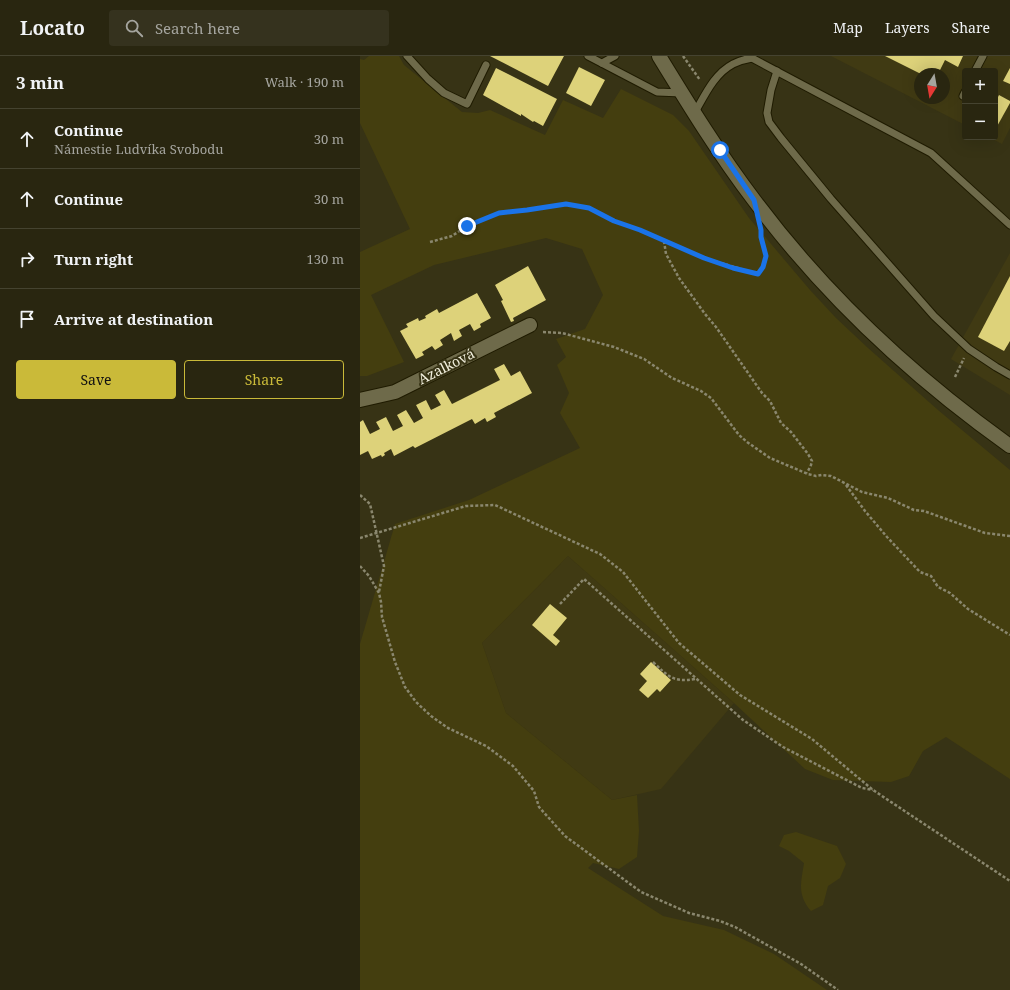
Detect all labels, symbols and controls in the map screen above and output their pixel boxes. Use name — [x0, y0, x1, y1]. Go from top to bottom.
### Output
search box — [109, 10, 389, 46]
text: Locato — [20, 15, 85, 41]
icon: search — [123, 17, 145, 39]
text: Search here — [155, 18, 240, 38]
text: Map — [833, 18, 863, 37]
text: Layers — [885, 18, 930, 37]
text: Share — [952, 18, 990, 37]
north arrow — [914, 68, 950, 104]
map controls — [962, 68, 998, 140]
button: + — [962, 68, 998, 104]
text: 3 min — [16, 71, 64, 94]
text: Walk · 190 m — [265, 73, 344, 91]
button: − — [962, 104, 998, 140]
text: Continue — [54, 120, 123, 140]
icon: ahead — [16, 128, 38, 150]
text: 30 m — [314, 130, 344, 148]
text: Námestie Ludvíka Svobodu — [54, 140, 224, 158]
route start — [711, 141, 729, 159]
icon: ahead — [16, 188, 38, 210]
text: Continue — [54, 189, 123, 209]
text: 30 m — [314, 190, 344, 208]
route end — [458, 217, 476, 235]
icon: right — [16, 248, 38, 270]
text: Turn right — [54, 249, 133, 269]
text: 130 m — [307, 250, 344, 268]
icon: arrive — [16, 308, 38, 330]
text: Arrive at destination — [54, 309, 213, 329]
street label: Azalková — [414, 344, 478, 388]
button: Save — [16, 360, 176, 399]
button: Share — [184, 360, 344, 399]

